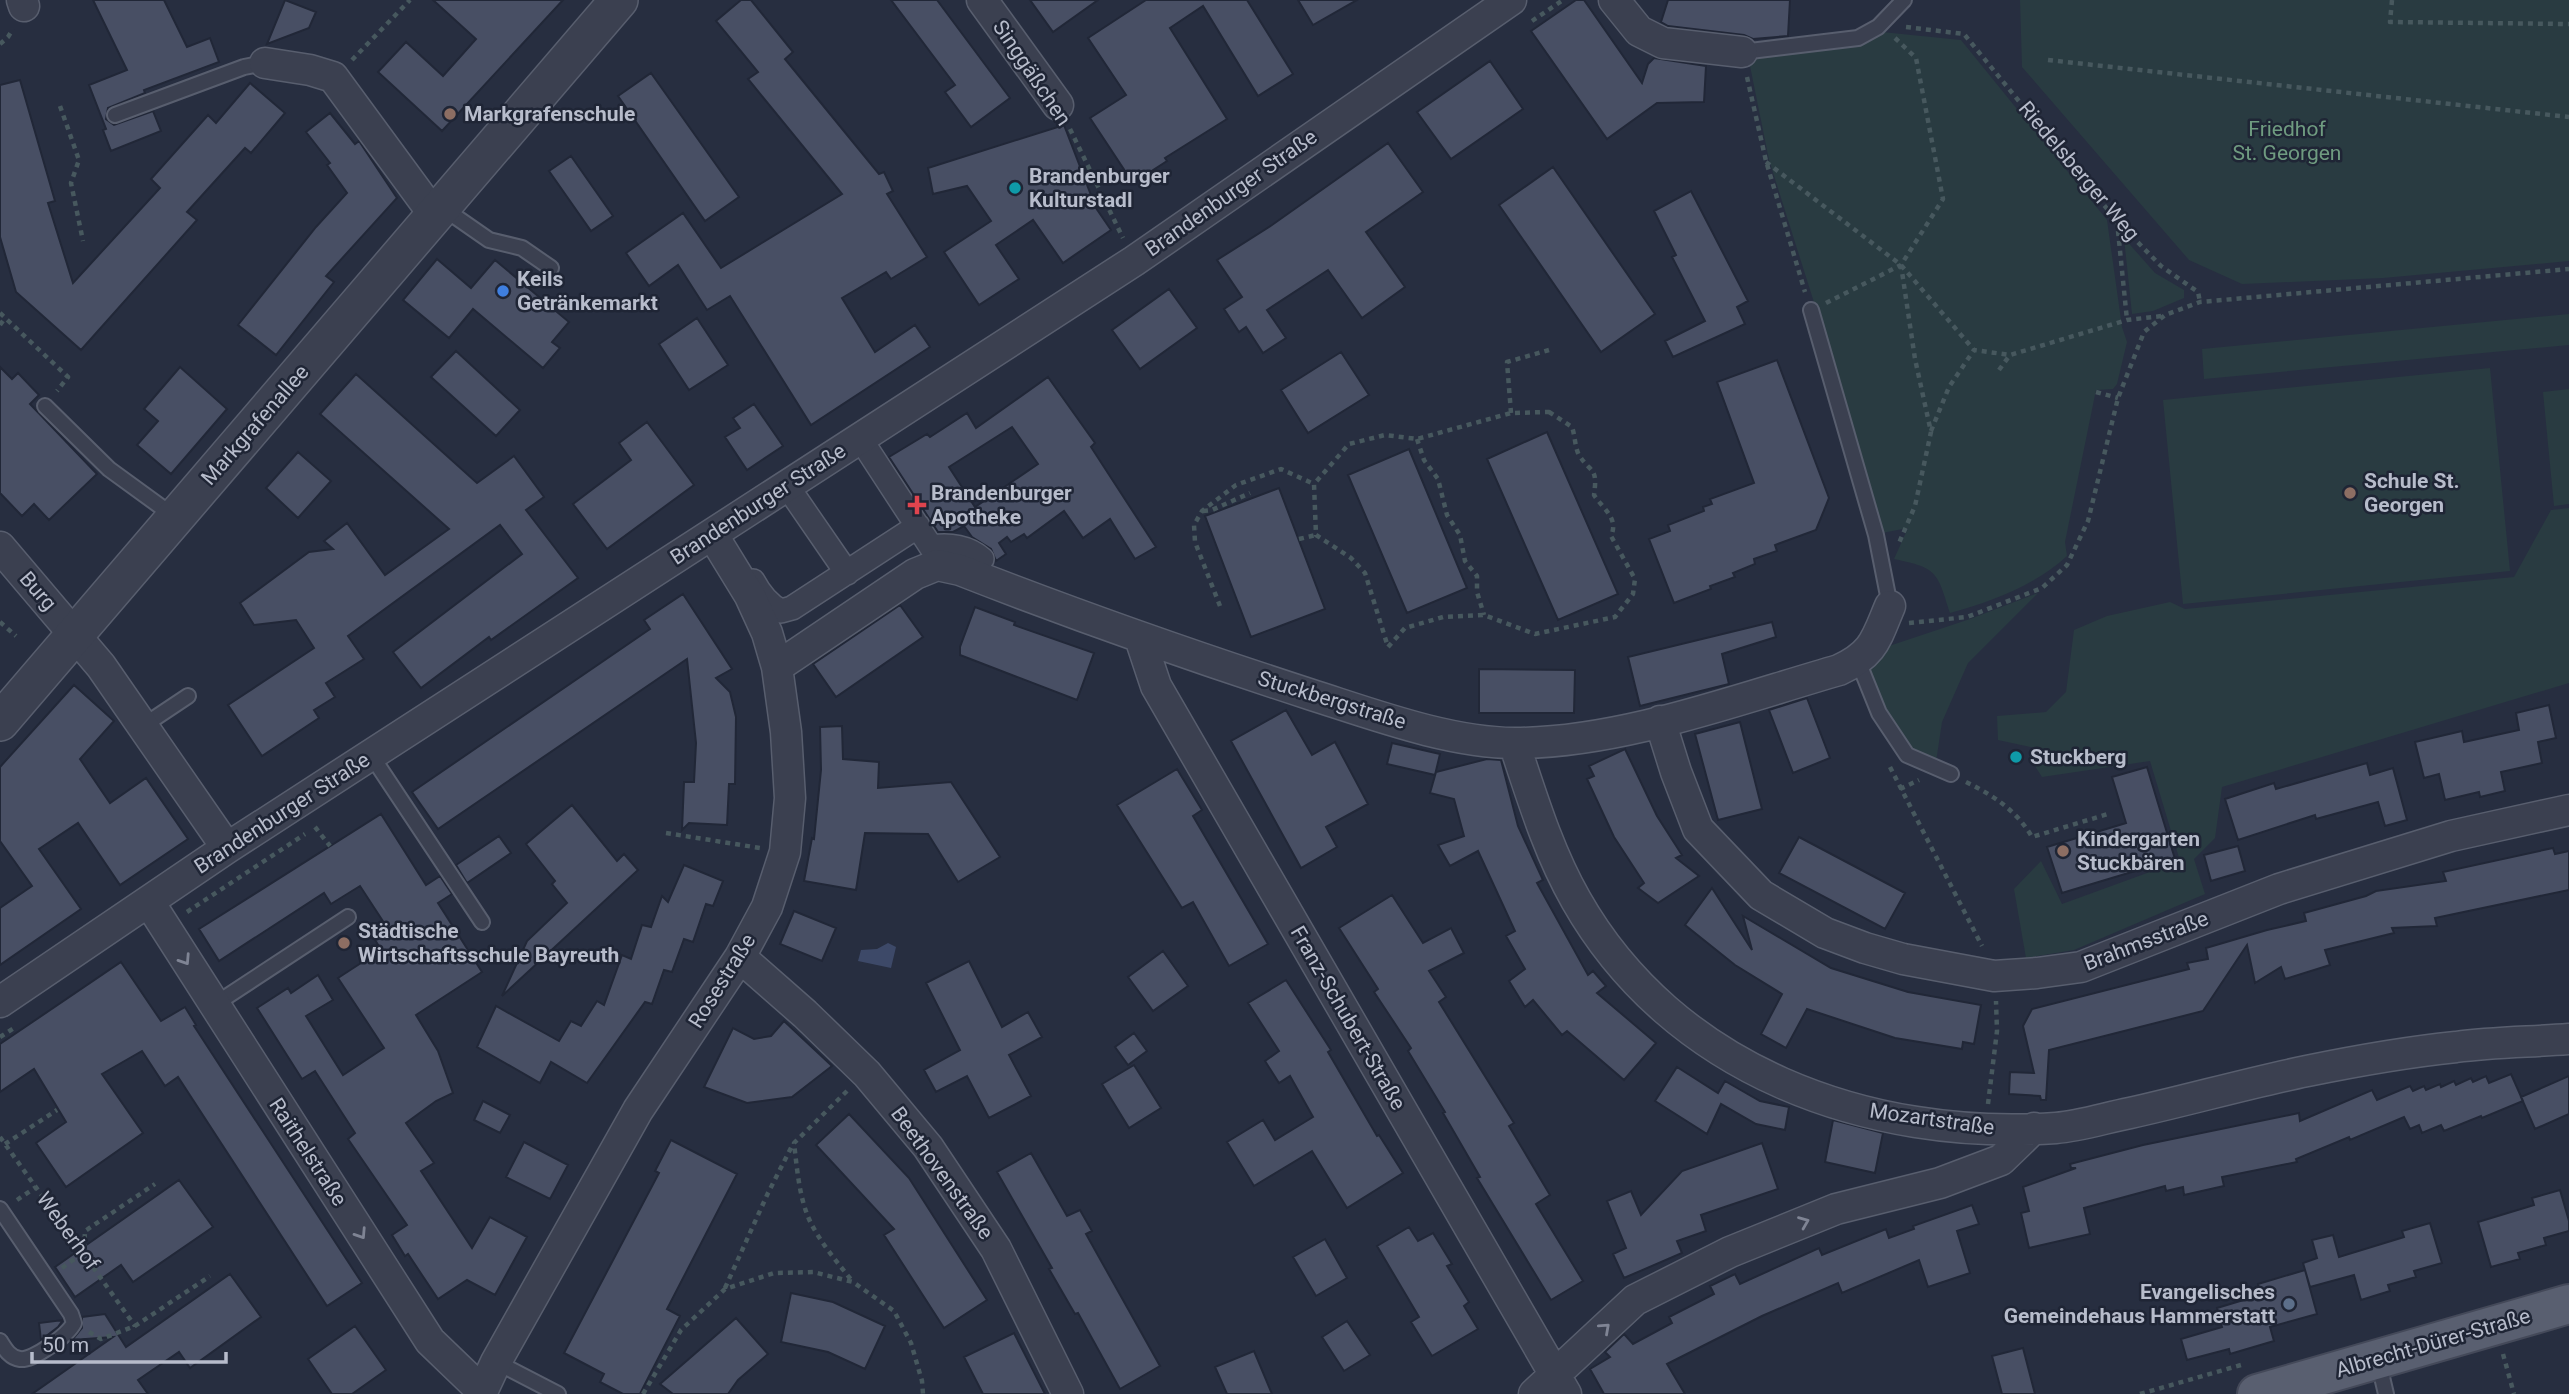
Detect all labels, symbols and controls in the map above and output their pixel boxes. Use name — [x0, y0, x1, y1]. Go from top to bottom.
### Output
street label: Singgäßchen — [988, 16, 1076, 130]
street label: Riedelsberger Weg — [2014, 96, 2144, 246]
place label: Markgrafenschule — [464, 102, 635, 126]
marker: Markgrafenschule — [442, 106, 458, 122]
park label: Friedhof St. Georgen — [2233, 117, 2341, 165]
street label: Brandenburger Straße — [1141, 125, 1321, 261]
place label: Brandenburger Kulturstadl — [1029, 164, 1170, 212]
marker: Brandenburger Kulturstadl — [1007, 180, 1023, 196]
place label: Keils Getränkemarkt — [517, 267, 658, 315]
marker: Keils Getränkemarkt — [495, 283, 511, 299]
street label: Markgrafenallee — [196, 360, 314, 490]
street label: Brandenburger Straße — [666, 438, 850, 570]
place label: Schule St. Georgen — [2364, 469, 2460, 517]
place label: Brandenburger Apotheke — [931, 481, 1072, 529]
marker: Schule St. Georgen — [2342, 485, 2358, 501]
marker: Brandenburger Apotheke — [909, 497, 925, 513]
street label: Burg — [15, 567, 61, 615]
street label: Stuckbergstraße — [1255, 666, 1409, 734]
place label: Stuckberg — [2030, 745, 2127, 769]
street label: Brandenburger Straße — [190, 747, 374, 879]
marker: Stuckberg — [2008, 749, 2024, 765]
place label: Kindergarten Stuckbären — [2077, 827, 2200, 875]
marker: Kindergarten Stuckbären — [2055, 843, 2071, 859]
street label: Brahmsstraße — [2080, 906, 2212, 976]
place label: Städtische Wirtschaftsschule Bayreuth — [358, 919, 619, 967]
street label: Franz-Schubert-Straße — [1286, 922, 1410, 1114]
street label: Rosestraße — [684, 930, 760, 1032]
marker: Städtische Wirtschaftsschule Bayreuth — [336, 935, 352, 951]
one-way arrow — [177, 952, 189, 965]
street label: Raithelstraße — [264, 1094, 352, 1210]
street label: Mozartstraße — [1868, 1098, 1996, 1140]
street label: Beethovenstraße — [886, 1102, 998, 1244]
street label: Weberhof — [32, 1187, 105, 1275]
one-way arrow — [1798, 1217, 1810, 1231]
one-way arrow — [353, 1226, 366, 1239]
place label: Evangelisches Gemeindehaus Hammerstatt — [2004, 1280, 2275, 1328]
marker: Evangelisches Gemeindehaus Hammerstatt — [2281, 1296, 2297, 1312]
street label: Albrecht-Dürer-Straße — [2333, 1304, 2533, 1382]
scale bar — [32, 1320, 226, 1364]
one-way arrow — [1597, 1324, 1610, 1336]
text: 50 m — [42, 1333, 89, 1357]

